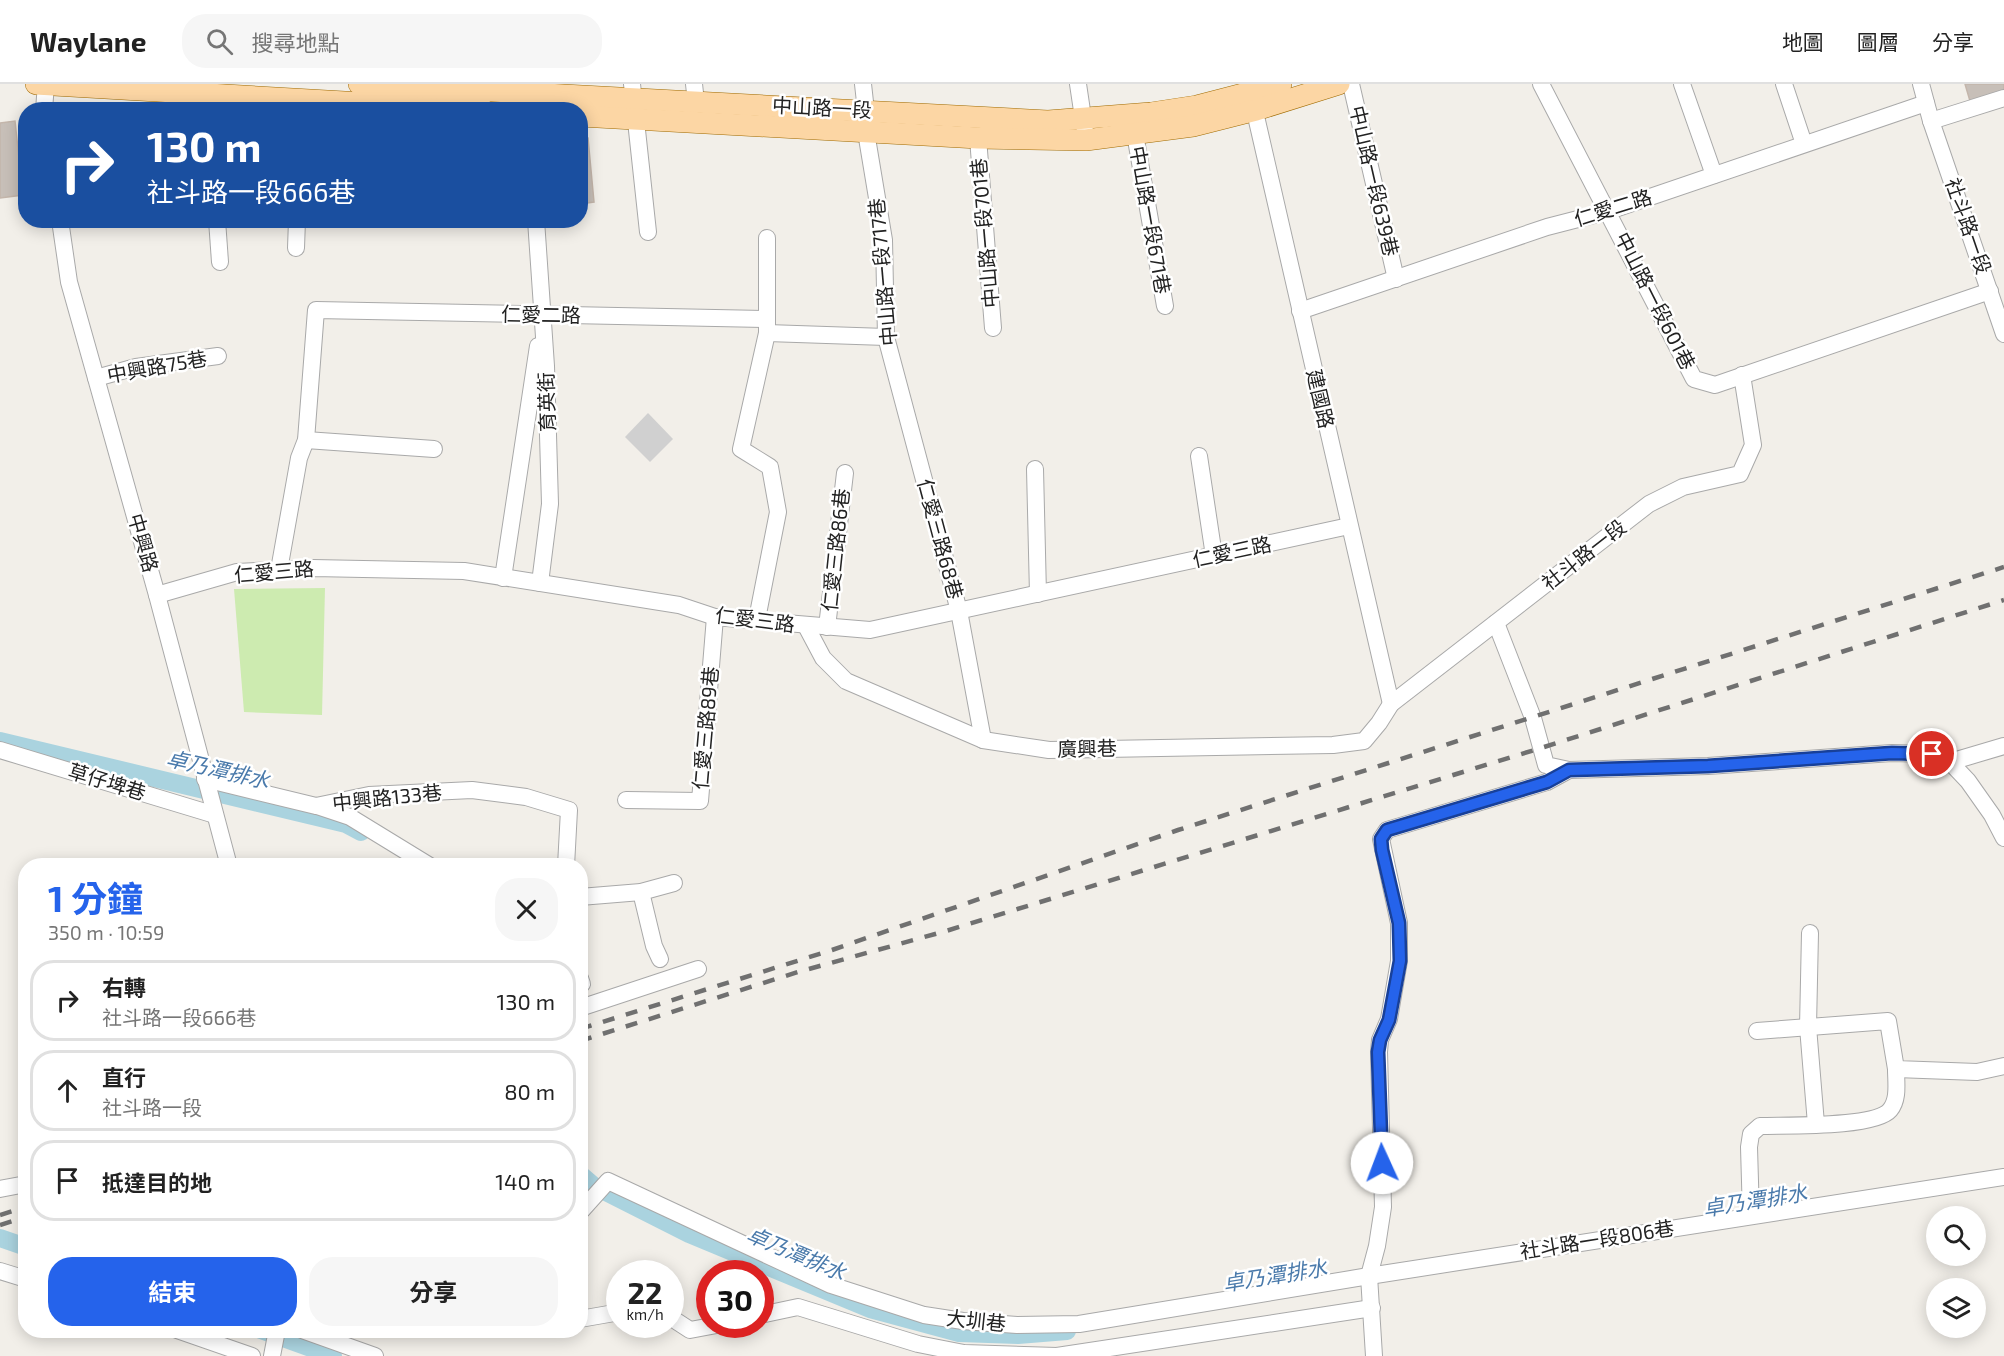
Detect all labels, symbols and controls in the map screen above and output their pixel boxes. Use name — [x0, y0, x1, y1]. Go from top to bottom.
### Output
search box — [182, 14, 602, 68]
text: Waylane — [30, 24, 146, 58]
icon: search — [203, 25, 236, 58]
text: 搜尋地點 — [251, 29, 339, 55]
text: 地圖 — [1782, 29, 1824, 54]
text: 圖層 — [1857, 29, 1899, 54]
text: 分享 — [1932, 29, 1974, 54]
street label: 中山路一段 — [771, 92, 873, 122]
street label: 中山路一段639巷 — [1346, 103, 1404, 259]
text: 130 m — [147, 120, 262, 170]
icon: right — [48, 126, 126, 204]
street label: 中山路一段671巷 — [1126, 144, 1176, 296]
street label: 中山路一段701巷 — [966, 157, 1003, 309]
street label: 社斗路一段 — [1941, 174, 1997, 277]
text: 社斗路一段666巷 — [147, 175, 355, 207]
street label: 仁愛二路 — [1571, 184, 1654, 230]
street label: 中山路一段717巷 — [864, 197, 900, 347]
street label: 中山路一段601巷 — [1611, 228, 1701, 373]
street label: 仁愛二路 — [501, 301, 581, 327]
street label: 中興路75巷 — [105, 345, 209, 387]
street label: 建國路 — [1303, 367, 1339, 431]
street label: 育英街 — [533, 372, 559, 432]
street label: 仁愛三路68巷 — [913, 476, 969, 602]
street label: 仁愛三路86巷 — [817, 487, 853, 613]
street label: 中興路 — [124, 511, 164, 575]
street label: 社斗路一段 — [1537, 514, 1630, 594]
street label: 仁愛三路 — [1190, 531, 1273, 571]
street label: 仁愛三路 — [233, 556, 315, 586]
street label: 仁愛三路 — [714, 602, 796, 636]
street label: 仁愛三路89巷 — [688, 665, 722, 791]
pin — [1906, 728, 1957, 779]
street label: 廣興巷 — [1057, 735, 1117, 761]
icon: arrive — [1915, 737, 1948, 770]
water label: 卓乃潭排水 — [164, 745, 273, 793]
street label: 草仔埤巷 — [66, 758, 149, 804]
street label: 中興路133巷 — [331, 779, 443, 815]
text: 1 分鐘 — [48, 876, 143, 919]
button: close — [495, 878, 558, 941]
text: 350 m · 10:59 — [48, 920, 164, 944]
text: 右轉 — [102, 974, 146, 1000]
icon: right — [51, 984, 84, 1017]
text: 130 m — [497, 988, 555, 1014]
text: 社斗路一段666巷 — [102, 1005, 256, 1029]
text: 直行 — [102, 1064, 146, 1090]
icon: ahead — [51, 1074, 84, 1107]
text: 80 m — [504, 1078, 555, 1104]
text: 社斗路一段 — [102, 1095, 202, 1119]
position arrow — [1350, 1131, 1414, 1195]
icon: arrive — [51, 1164, 84, 1197]
text: 140 m — [495, 1168, 555, 1194]
text: 抵達目的地 — [102, 1169, 212, 1195]
water label: 卓乃潭排水 — [1701, 1179, 1810, 1220]
map controls — [1926, 1206, 1986, 1338]
button: search — [1926, 1206, 1986, 1266]
street label: 社斗路一段806巷 — [1518, 1215, 1676, 1263]
water label: 卓乃潭排水 — [743, 1221, 851, 1285]
water label: 卓乃潭排水 — [1221, 1254, 1330, 1295]
button: 結束 — [48, 1257, 297, 1326]
button: 分享 — [309, 1257, 558, 1326]
speed limit sign: 30 — [696, 1260, 774, 1338]
text: 22 — [628, 1274, 662, 1310]
button: layers — [1926, 1278, 1986, 1338]
text: km/h — [626, 1305, 664, 1323]
street label: 大圳巷 — [945, 1305, 1007, 1335]

